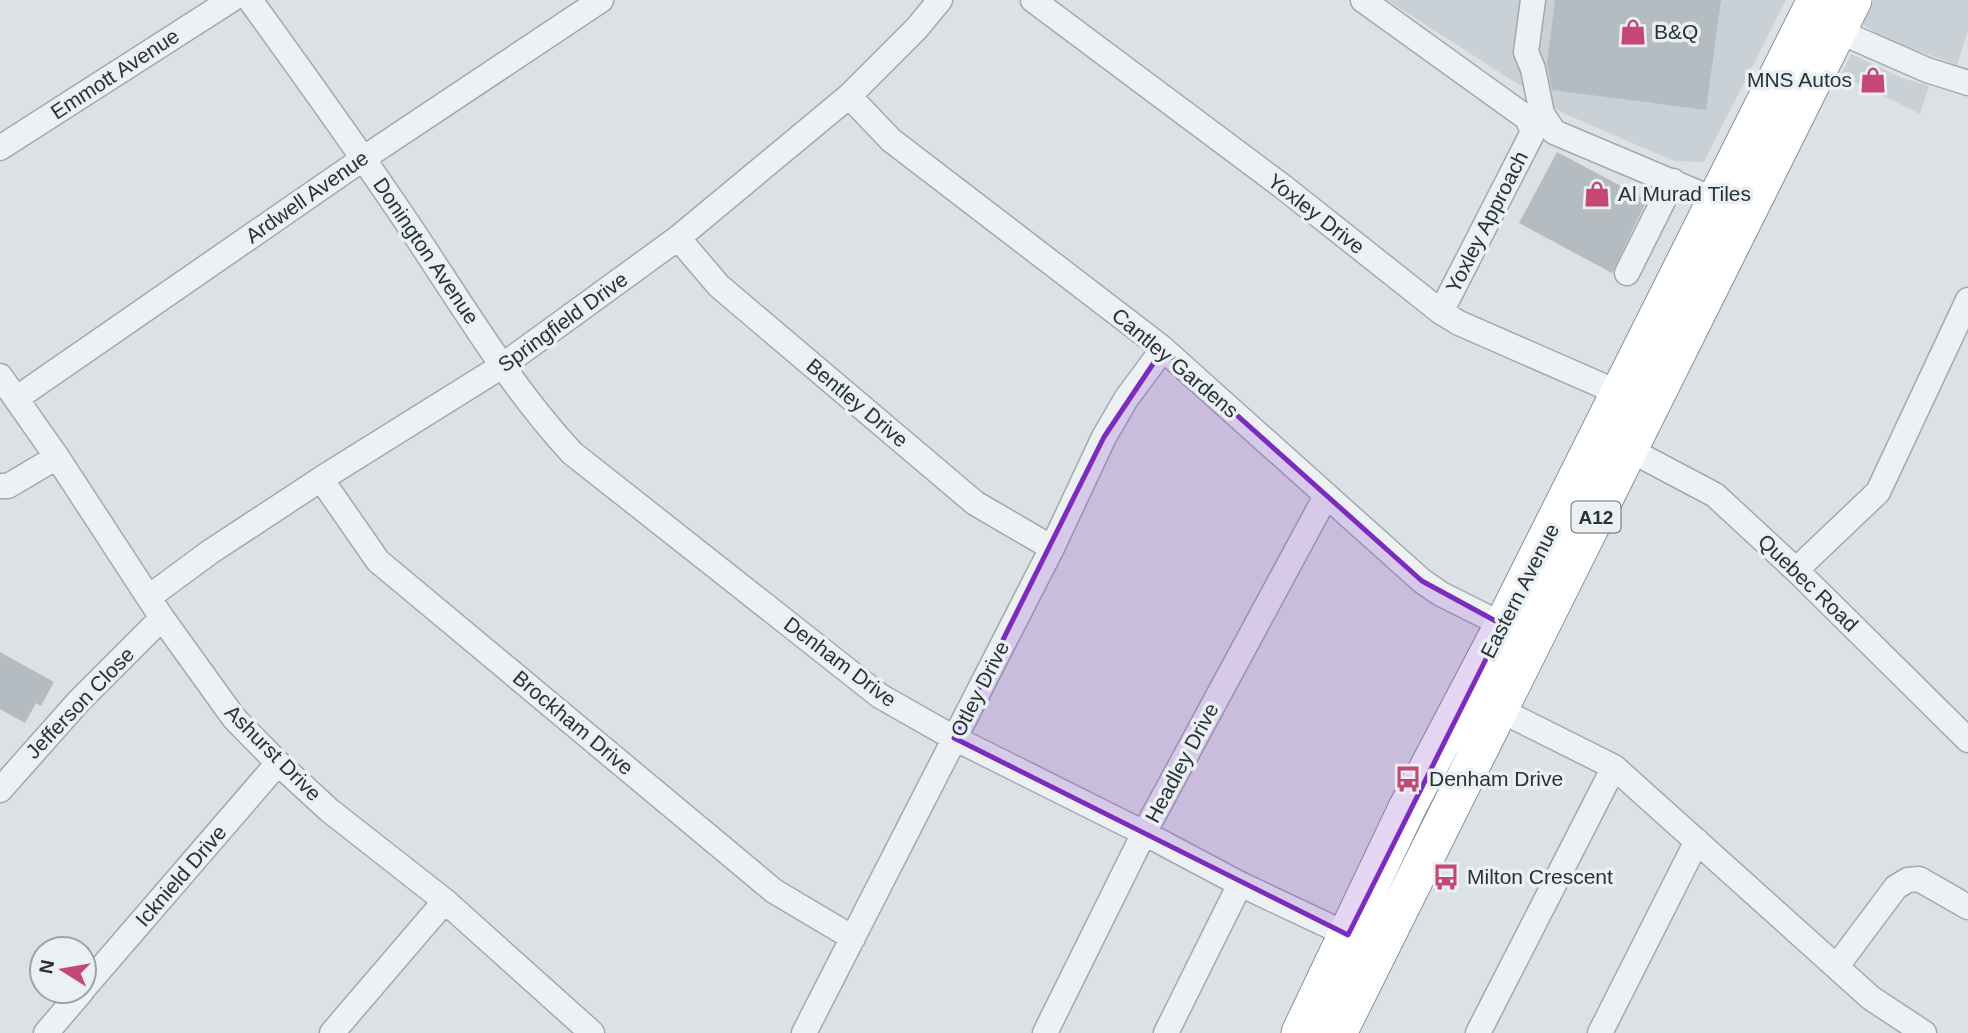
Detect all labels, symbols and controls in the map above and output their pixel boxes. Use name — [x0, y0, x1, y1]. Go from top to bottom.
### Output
shop icon: B&Q — [1618, 17, 1648, 47]
place label: B&Q — [1654, 20, 1698, 43]
street label: Emmott Avenue — [46, 24, 183, 123]
shop icon: MNS Autos — [1858, 65, 1888, 95]
place label: MNS Autos — [1747, 68, 1852, 91]
street label: Ardwell Avenue — [241, 146, 372, 247]
street label: Yoxley Approach — [1441, 147, 1532, 296]
street label: Yoxley Drive — [1264, 169, 1369, 258]
street label: Donington Avenue — [369, 173, 484, 328]
shop icon: Al Murad Tiles — [1582, 179, 1612, 209]
place label: Al Murad Tiles — [1618, 182, 1751, 205]
street label: Springfield Drive — [494, 267, 632, 376]
street label: Cantley Gardens — [1108, 303, 1243, 422]
street label: Bentley Drive — [802, 354, 913, 452]
road number: A12 — [1572, 502, 1620, 532]
street label: Eastern Avenue — [1476, 520, 1563, 662]
street label: Quebec Road — [1754, 529, 1863, 636]
street label: Denham Drive — [780, 612, 901, 711]
street label: Otley Drive — [946, 637, 1013, 740]
street label: Jefferson Close — [21, 642, 138, 763]
street label: Brockham Drive — [509, 666, 638, 779]
street label: Headley Drive — [1140, 699, 1223, 826]
street label: Ashurst Drive — [221, 700, 326, 805]
bus stop icon: Denham Drive — [1393, 764, 1423, 794]
place label: Denham Drive — [1429, 767, 1563, 790]
street label: Icknield Drive — [131, 821, 231, 931]
bus stop icon: Milton Crescent — [1431, 862, 1461, 892]
place label: Milton Crescent — [1467, 865, 1613, 888]
north arrow — [28, 935, 98, 1005]
text: N — [35, 958, 58, 976]

